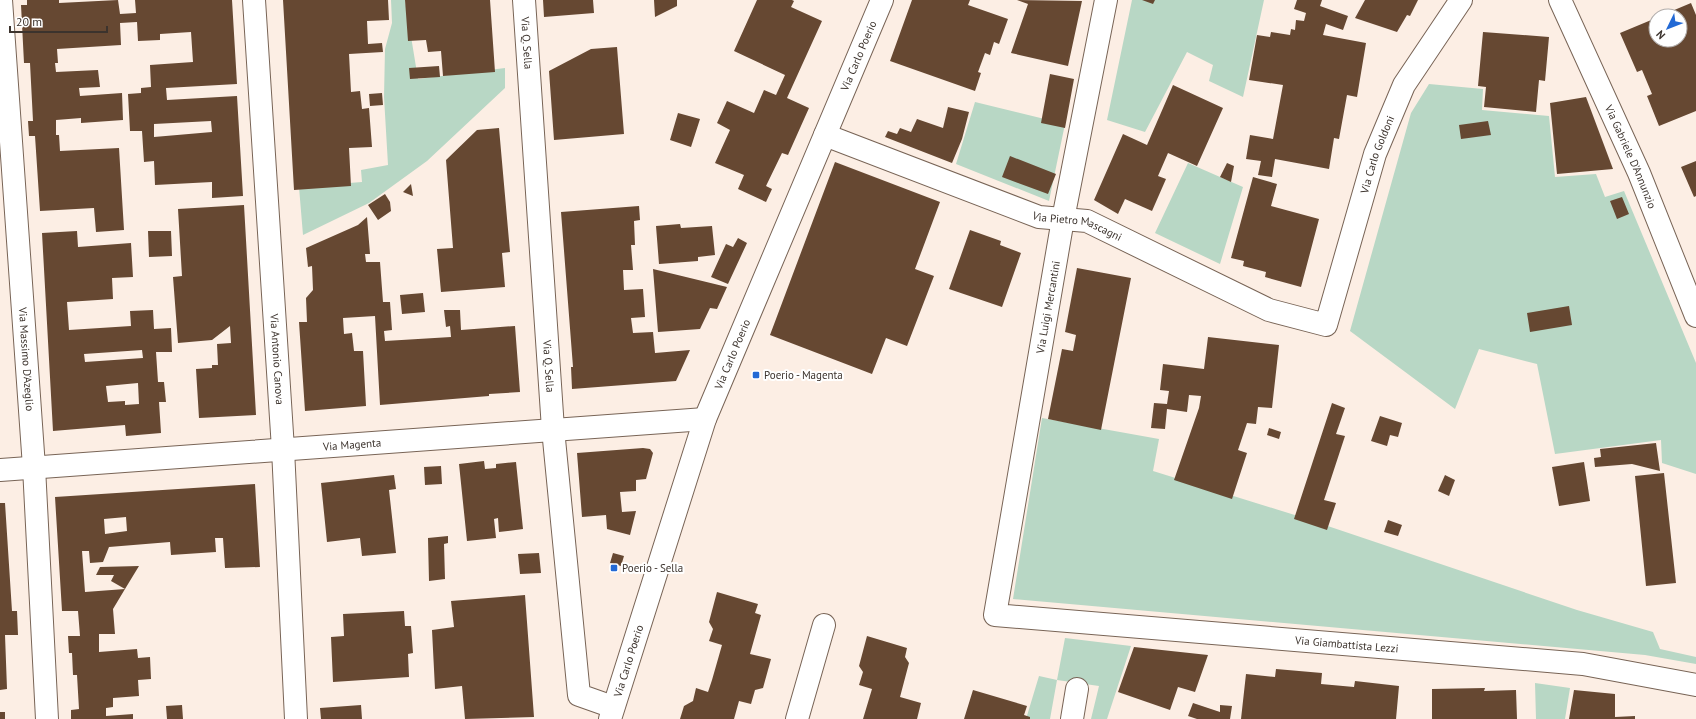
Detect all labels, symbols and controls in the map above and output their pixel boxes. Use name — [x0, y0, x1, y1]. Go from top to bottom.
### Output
scale bar — [10, 8, 107, 34]
north arrow — [1648, 8, 1688, 48]
text: 20 m — [16, 14, 42, 29]
street label: Via Q. Sella — [518, 15, 536, 70]
street label: Via Carlo Poerio — [837, 18, 879, 94]
text: N — [1653, 27, 1668, 42]
street label: Via Gabriele D'Annunzio — [1601, 102, 1660, 211]
street label: Via Carlo Goldoni — [1357, 113, 1397, 196]
street label: Via Pietro Mascagni — [1029, 208, 1124, 244]
street label: Via Luigi Mercantini — [1033, 260, 1063, 355]
street label: Via Massimo D'Azeglio — [16, 306, 37, 412]
street label: Via Antonio Canova — [267, 312, 287, 405]
street label: Via Carlo Poerio — [711, 317, 753, 392]
street label: Via Q. Sella — [540, 338, 558, 393]
place label: Poerio - Magenta — [764, 368, 843, 382]
marker: Poerio - Magenta — [751, 370, 761, 380]
street label: Via Magenta — [321, 435, 382, 454]
place label: Poerio - Sella — [622, 561, 683, 575]
marker: Poerio - Sella — [609, 563, 619, 573]
street label: Via Carlo Poerio — [610, 623, 646, 700]
street label: Via Giambattista Lezzi — [1294, 633, 1399, 656]

